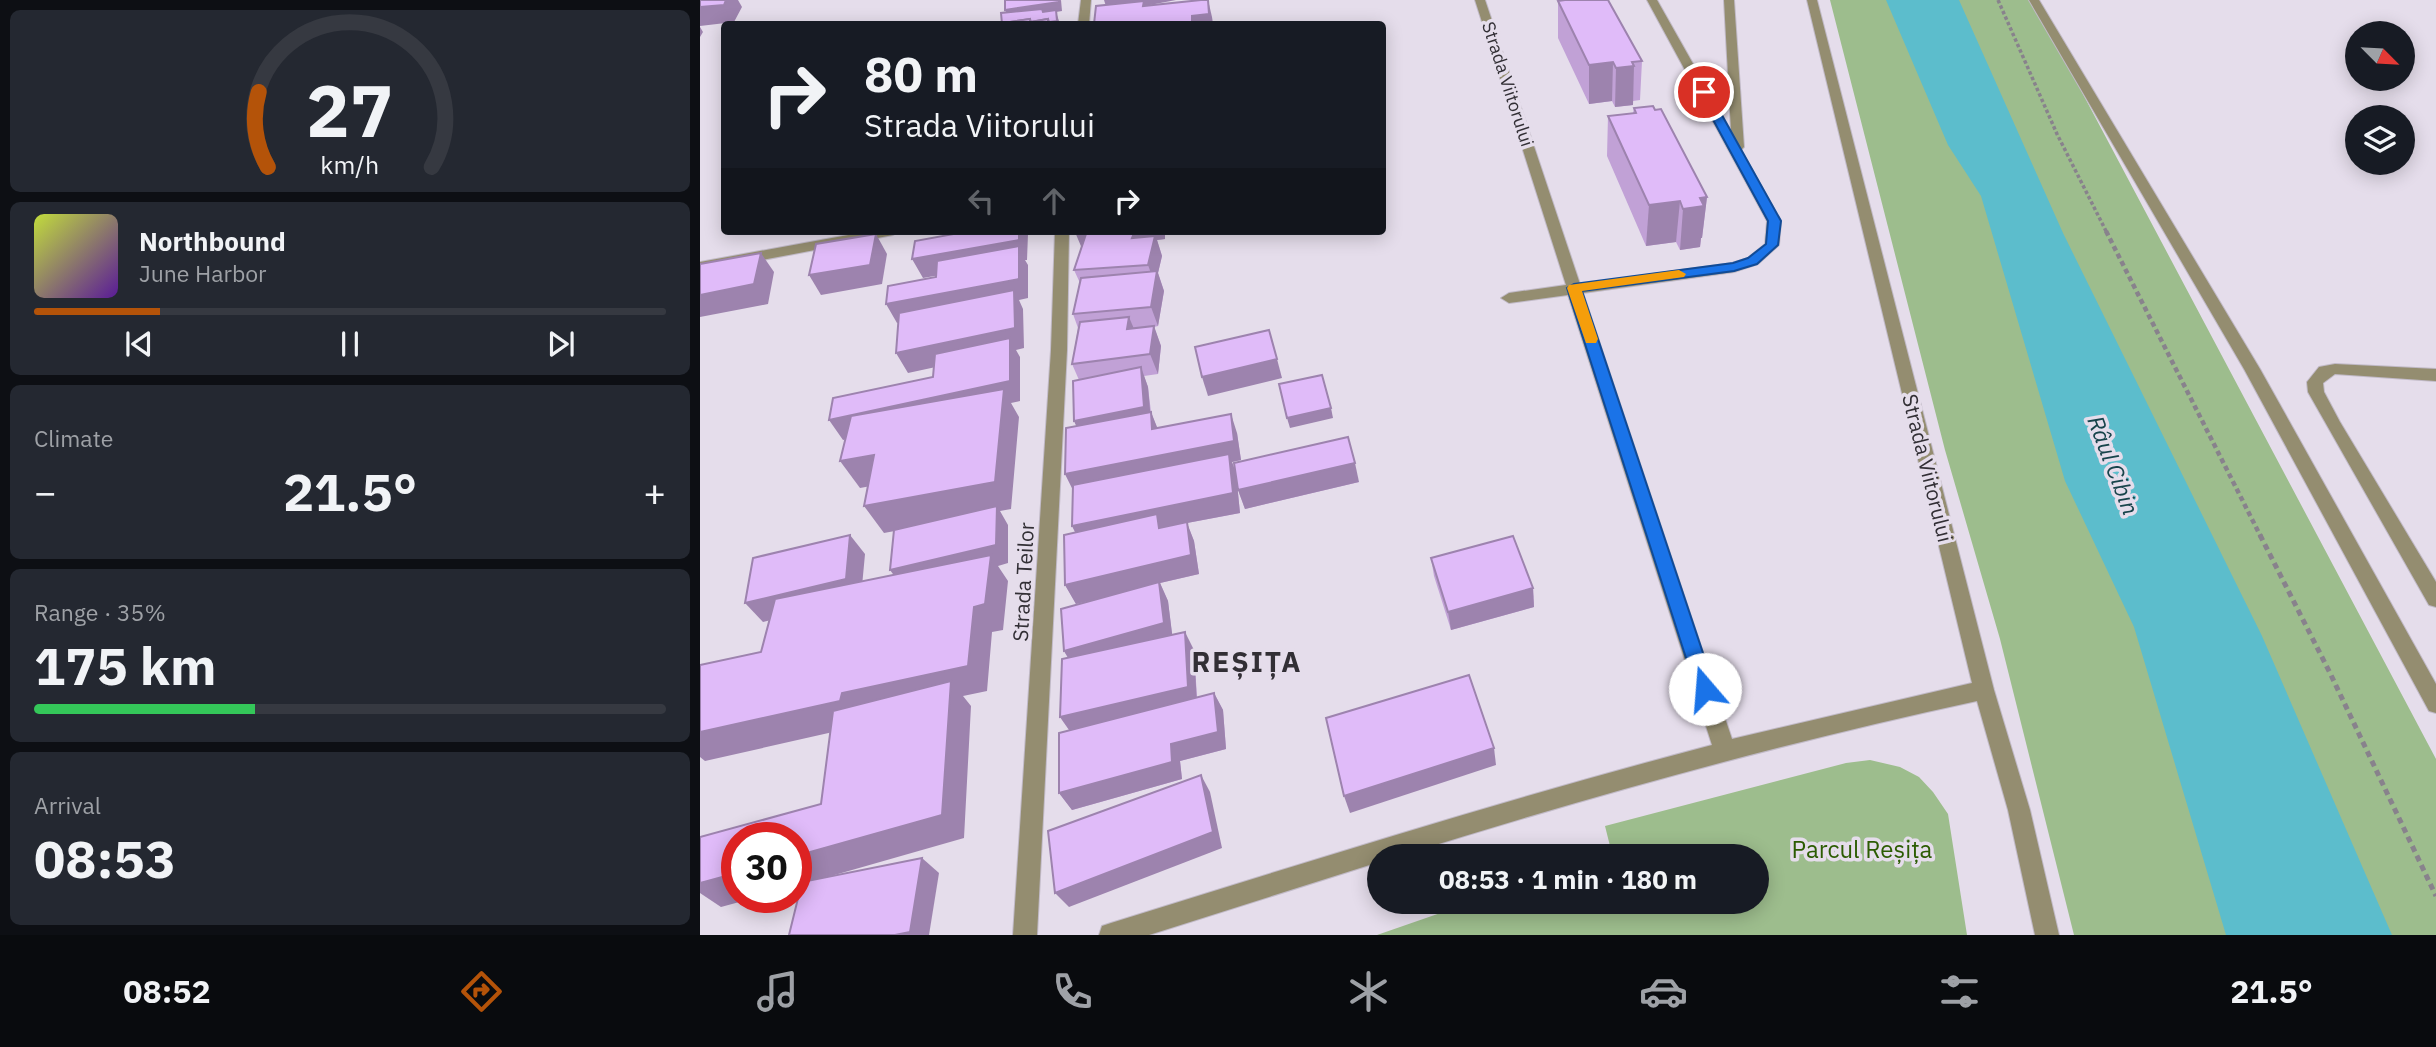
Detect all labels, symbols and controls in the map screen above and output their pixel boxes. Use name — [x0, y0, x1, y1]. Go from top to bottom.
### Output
street label: Strada Viitorului — [1477, 19, 1539, 149]
north arrow — [2345, 21, 2415, 91]
map controls — [2345, 21, 2415, 175]
text: 80 m — [864, 42, 978, 105]
icon: right — [749, 49, 840, 140]
text: 27 — [306, 62, 394, 157]
pin — [1674, 62, 1734, 122]
icon: arrive — [1685, 73, 1723, 111]
text: Strada Viitorului — [864, 104, 1095, 146]
button: layers — [2345, 105, 2415, 175]
text: km/h — [321, 148, 379, 181]
icon: left — [962, 182, 1000, 220]
icon: ahead — [1035, 182, 1073, 220]
icon: right — [1108, 182, 1146, 220]
text: Northbound — [139, 224, 286, 258]
text: June Harbor — [139, 258, 267, 288]
icon: previous — [120, 325, 158, 363]
icon: pause — [331, 325, 369, 363]
icon: next — [542, 325, 580, 363]
street label: Strada Viitorului — [1896, 391, 1960, 545]
water label: Râul Cibin — [2081, 411, 2147, 519]
text: Climate — [34, 423, 113, 453]
text: 21.5° — [283, 458, 417, 525]
text: − — [34, 467, 57, 516]
text: + — [643, 467, 666, 516]
street label: Strada Teilor — [1006, 521, 1040, 642]
text: Range · 35% — [34, 597, 166, 627]
text: 175 km — [34, 632, 216, 699]
district label: REȘIȚA — [1191, 643, 1303, 680]
position arrow — [1668, 652, 1742, 726]
text: Arrival — [34, 790, 101, 820]
speed limit sign: 30 — [721, 822, 812, 913]
text: 08:53 — [34, 825, 176, 892]
park label: Parcul Reșița — [1792, 833, 1933, 865]
text: 08:53 · 1 min · 180 m — [1439, 862, 1697, 896]
icon: directions — [457, 967, 506, 1016]
icon: music — [753, 967, 802, 1016]
icon: phone — [1048, 967, 1097, 1016]
icon: climate — [1344, 967, 1393, 1016]
icon: car — [1639, 967, 1688, 1016]
icon: filters — [1935, 967, 1984, 1016]
text: 08:52 — [123, 970, 211, 1012]
text: 21.5° — [2230, 970, 2313, 1012]

